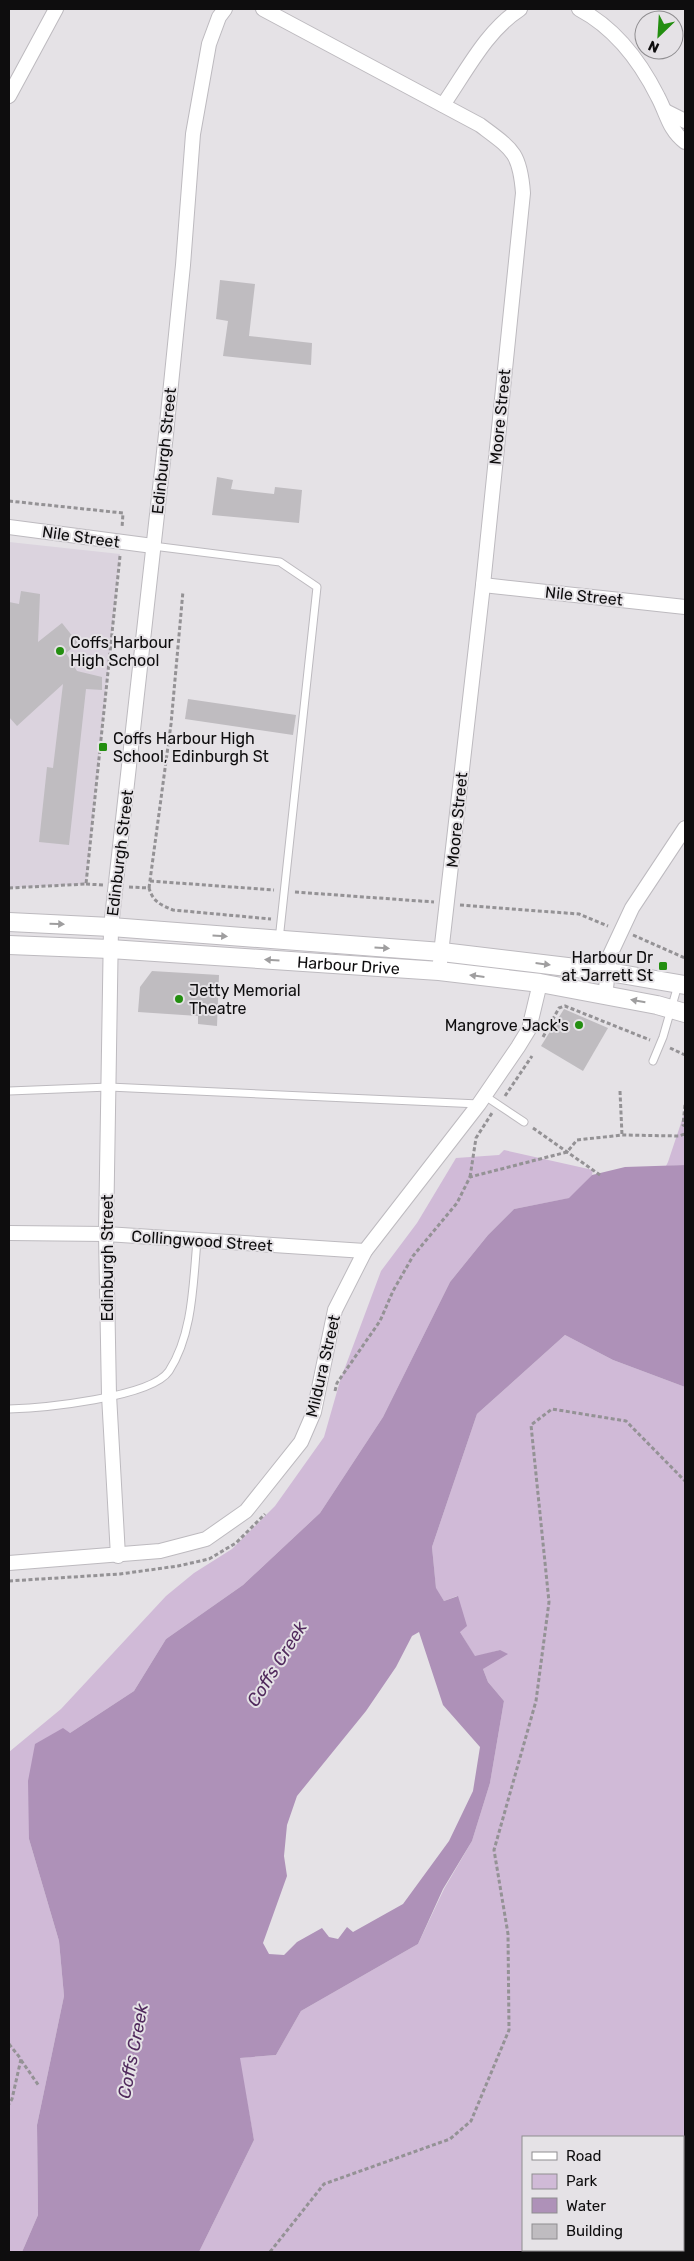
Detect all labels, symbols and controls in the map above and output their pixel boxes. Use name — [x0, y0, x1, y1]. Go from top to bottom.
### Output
north arrow — [634, 10, 684, 60]
text: N — [646, 36, 662, 56]
street label: Moore Street — [486, 368, 514, 466]
street label: Edinburgh Street — [148, 387, 180, 515]
street label: Nile Street — [41, 522, 121, 552]
street label: Nile Street — [544, 582, 624, 610]
place label: Coffs Harbour High School — [70, 633, 174, 670]
marker: Coffs Harbour High School — [54, 645, 66, 657]
place label: Coffs Harbour High School, Edinburgh St — [113, 729, 269, 766]
marker: Coffs Harbour High School, Edinburgh St — [97, 741, 109, 753]
street label: Moore Street — [443, 771, 471, 869]
street label: Edinburgh Street — [103, 789, 137, 917]
one-way arrow — [50, 921, 66, 929]
one-way arrow — [212, 932, 228, 940]
one-way arrow — [374, 945, 390, 953]
place label: Harbour Dr at Jarrett St — [562, 948, 653, 985]
street label: Harbour Drive — [296, 952, 400, 978]
one-way arrow — [264, 955, 280, 963]
one-way arrow — [536, 960, 552, 968]
marker: Harbour Dr at Jarrett St — [657, 960, 669, 972]
one-way arrow — [469, 972, 485, 980]
place label: Jetty Memorial Theatre — [189, 981, 301, 1018]
marker: Jetty Memorial Theatre — [173, 993, 185, 1005]
one-way arrow — [629, 997, 645, 1005]
place label: Mangrove Jack's — [445, 1016, 569, 1035]
marker: Mangrove Jack's — [573, 1019, 585, 1031]
street label: Edinburgh Street — [98, 1194, 117, 1322]
street label: Collingwood Street — [131, 1227, 273, 1255]
street label: Mildura Street — [302, 1313, 344, 1419]
water label: Coffs Creek — [242, 1617, 312, 1711]
water label: Coffs Creek — [113, 2001, 153, 2100]
legend — [522, 2136, 684, 2251]
text: Road — [566, 2147, 602, 2165]
text: Park — [566, 2172, 597, 2190]
text: Water — [566, 2197, 606, 2215]
text: Building — [566, 2222, 623, 2240]

